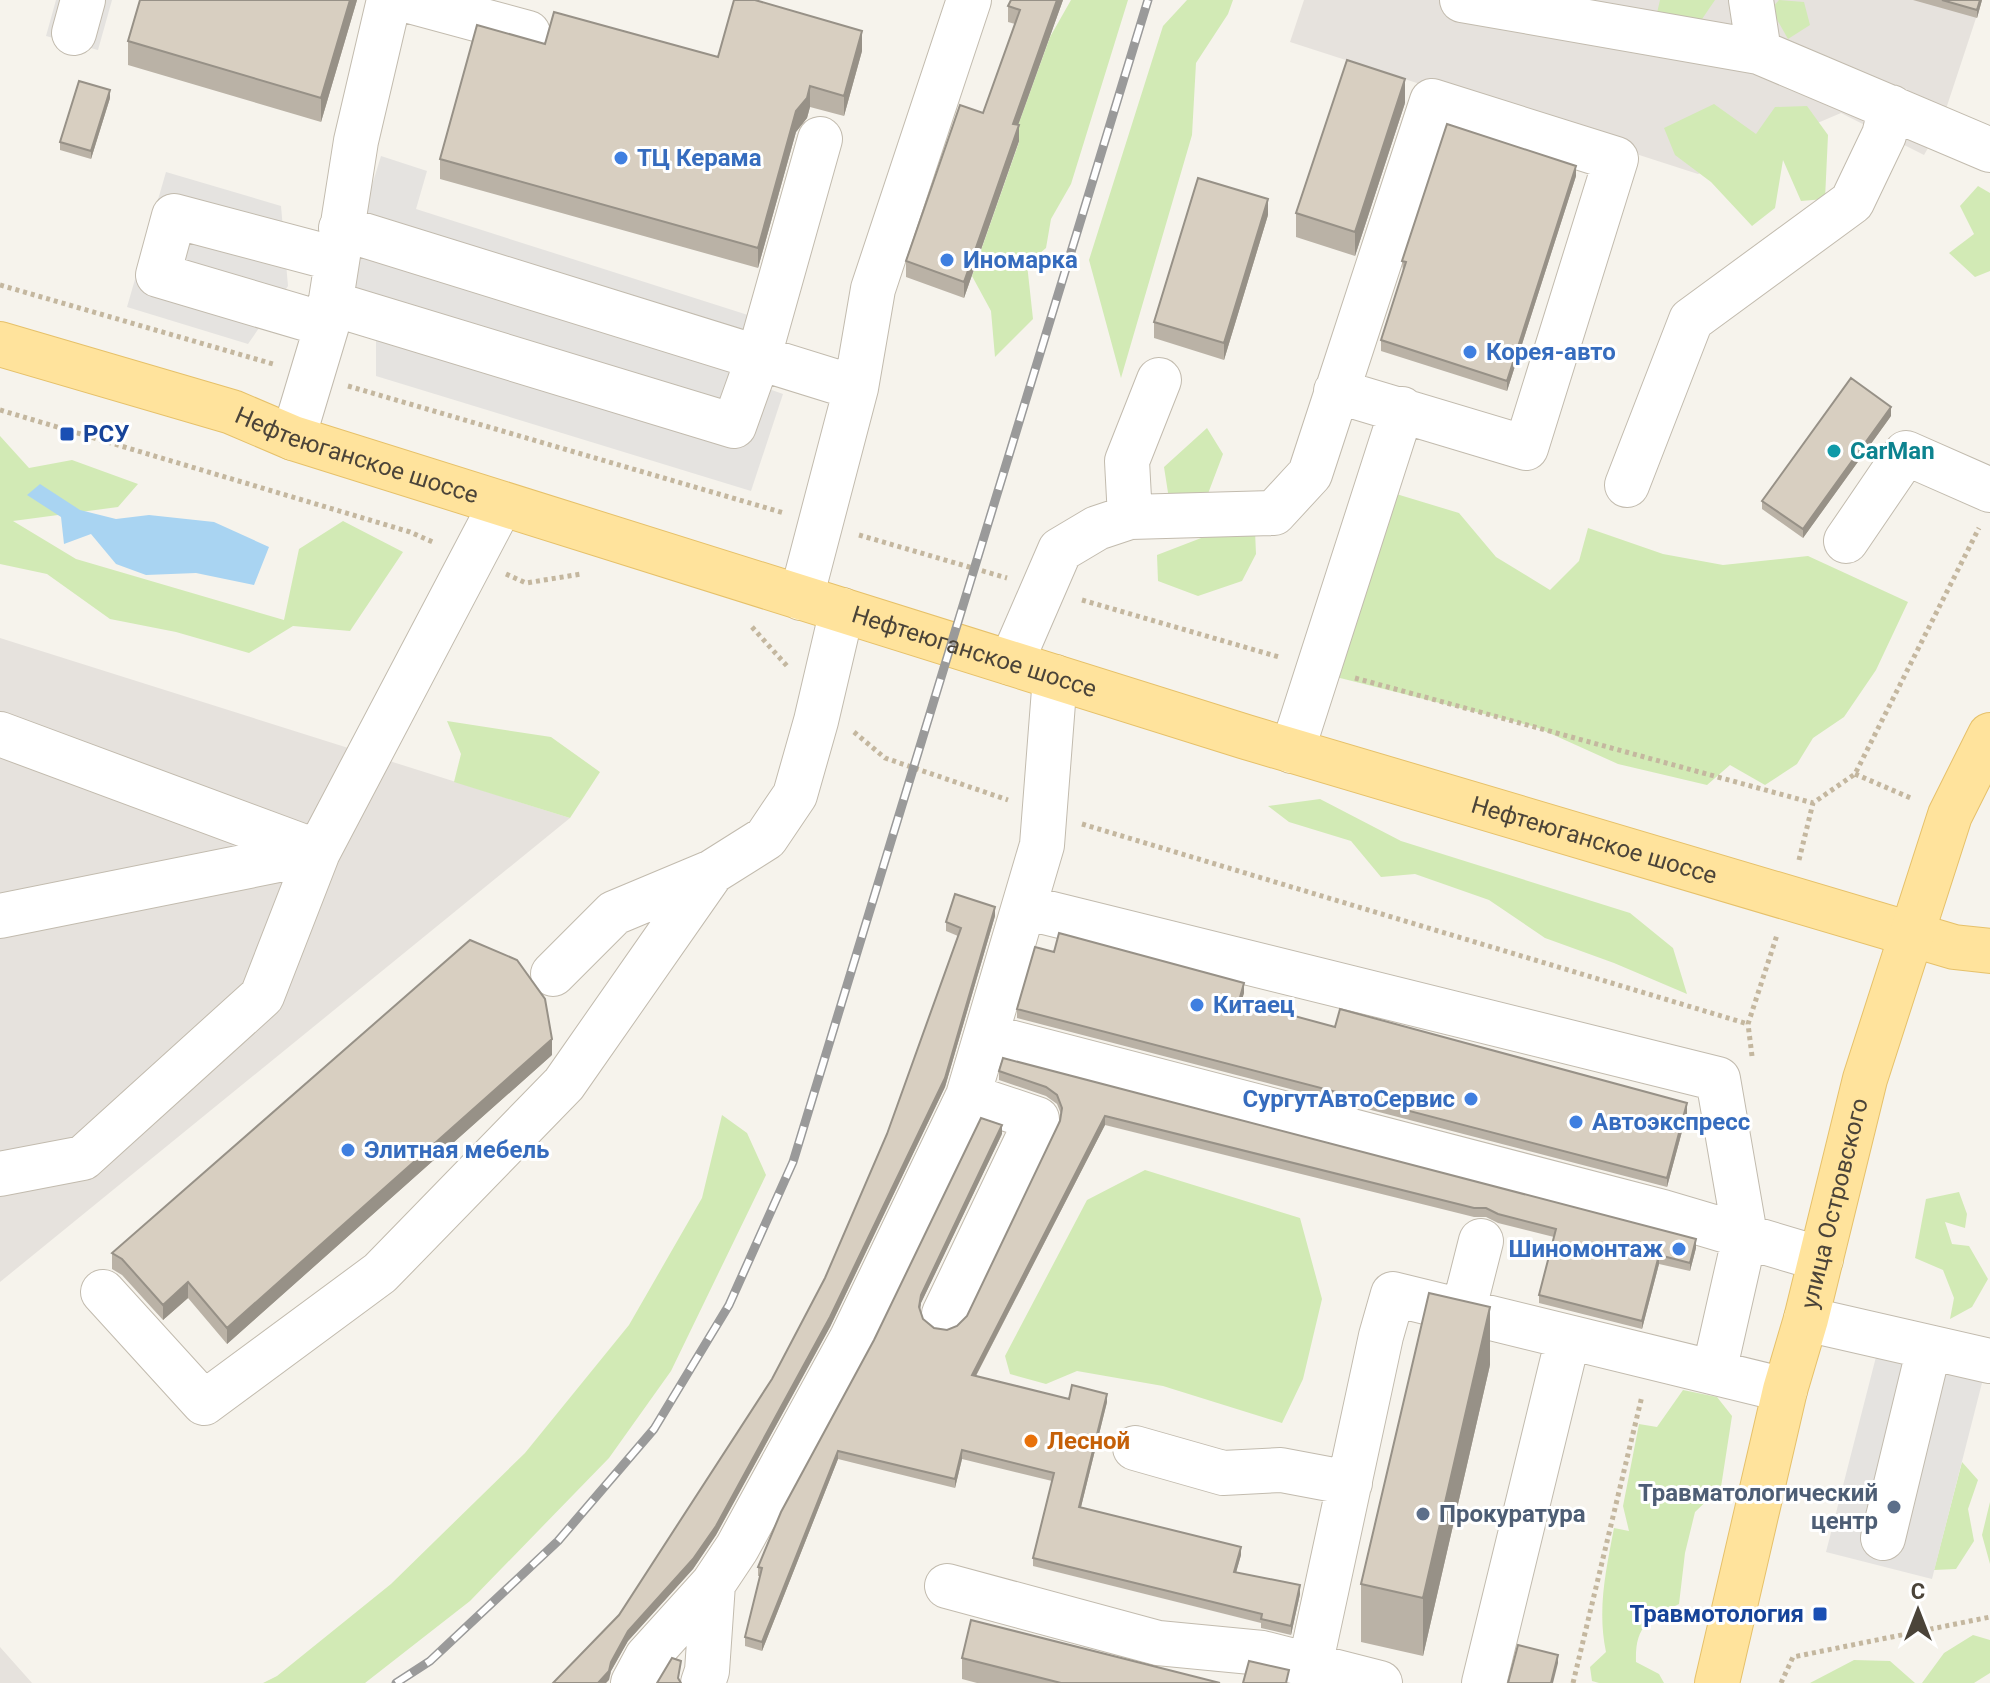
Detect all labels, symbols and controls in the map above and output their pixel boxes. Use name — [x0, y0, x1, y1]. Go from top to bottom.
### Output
place label: ТЦ Керама — [637, 144, 762, 172]
marker: ТЦ Керама — [612, 149, 630, 167]
place label: Иномарка — [963, 246, 1078, 274]
marker: Иномарка — [938, 251, 956, 269]
place label: Корея-авто — [1486, 338, 1616, 366]
marker: Корея-авто — [1461, 343, 1479, 361]
street label: Нефтеюганское шоссе — [231, 401, 482, 509]
place label: РСУ — [83, 420, 129, 448]
marker: РСУ — [58, 425, 76, 443]
place label: CarMan — [1850, 437, 1935, 465]
marker: CarMan — [1825, 442, 1843, 460]
street label: Нефтеюганское шоссе — [848, 600, 1100, 703]
street label: Нефтеюганское шоссе — [1468, 791, 1720, 890]
place label: Китаец — [1213, 991, 1295, 1019]
marker: Китаец — [1188, 996, 1206, 1014]
place label: СургутАвтоСервис — [1243, 1085, 1455, 1113]
marker: СургутАвтоСервис — [1462, 1090, 1480, 1108]
street label: улица Островского — [1795, 1095, 1874, 1311]
place label: Автоэкспресс — [1592, 1108, 1750, 1136]
marker: Автоэкспресс — [1567, 1113, 1585, 1131]
place label: Элитная мебель — [364, 1136, 549, 1164]
marker: Элитная мебель — [339, 1141, 357, 1159]
place label: Шиномонтаж — [1508, 1235, 1663, 1263]
marker: Шиномонтаж — [1670, 1240, 1688, 1258]
place label: Лесной — [1047, 1427, 1130, 1455]
marker: Лесной — [1022, 1432, 1040, 1450]
place label: Травматологический центр — [1638, 1479, 1878, 1535]
marker: Травматологический центр — [1885, 1498, 1903, 1516]
place label: Прокуратура — [1439, 1500, 1586, 1528]
marker: Прокуратура — [1414, 1505, 1432, 1523]
north arrow — [1878, 1571, 1958, 1651]
text: С — [1911, 1579, 1925, 1604]
place label: Травмотология — [1629, 1600, 1804, 1628]
marker: Травмотология — [1811, 1605, 1829, 1623]

